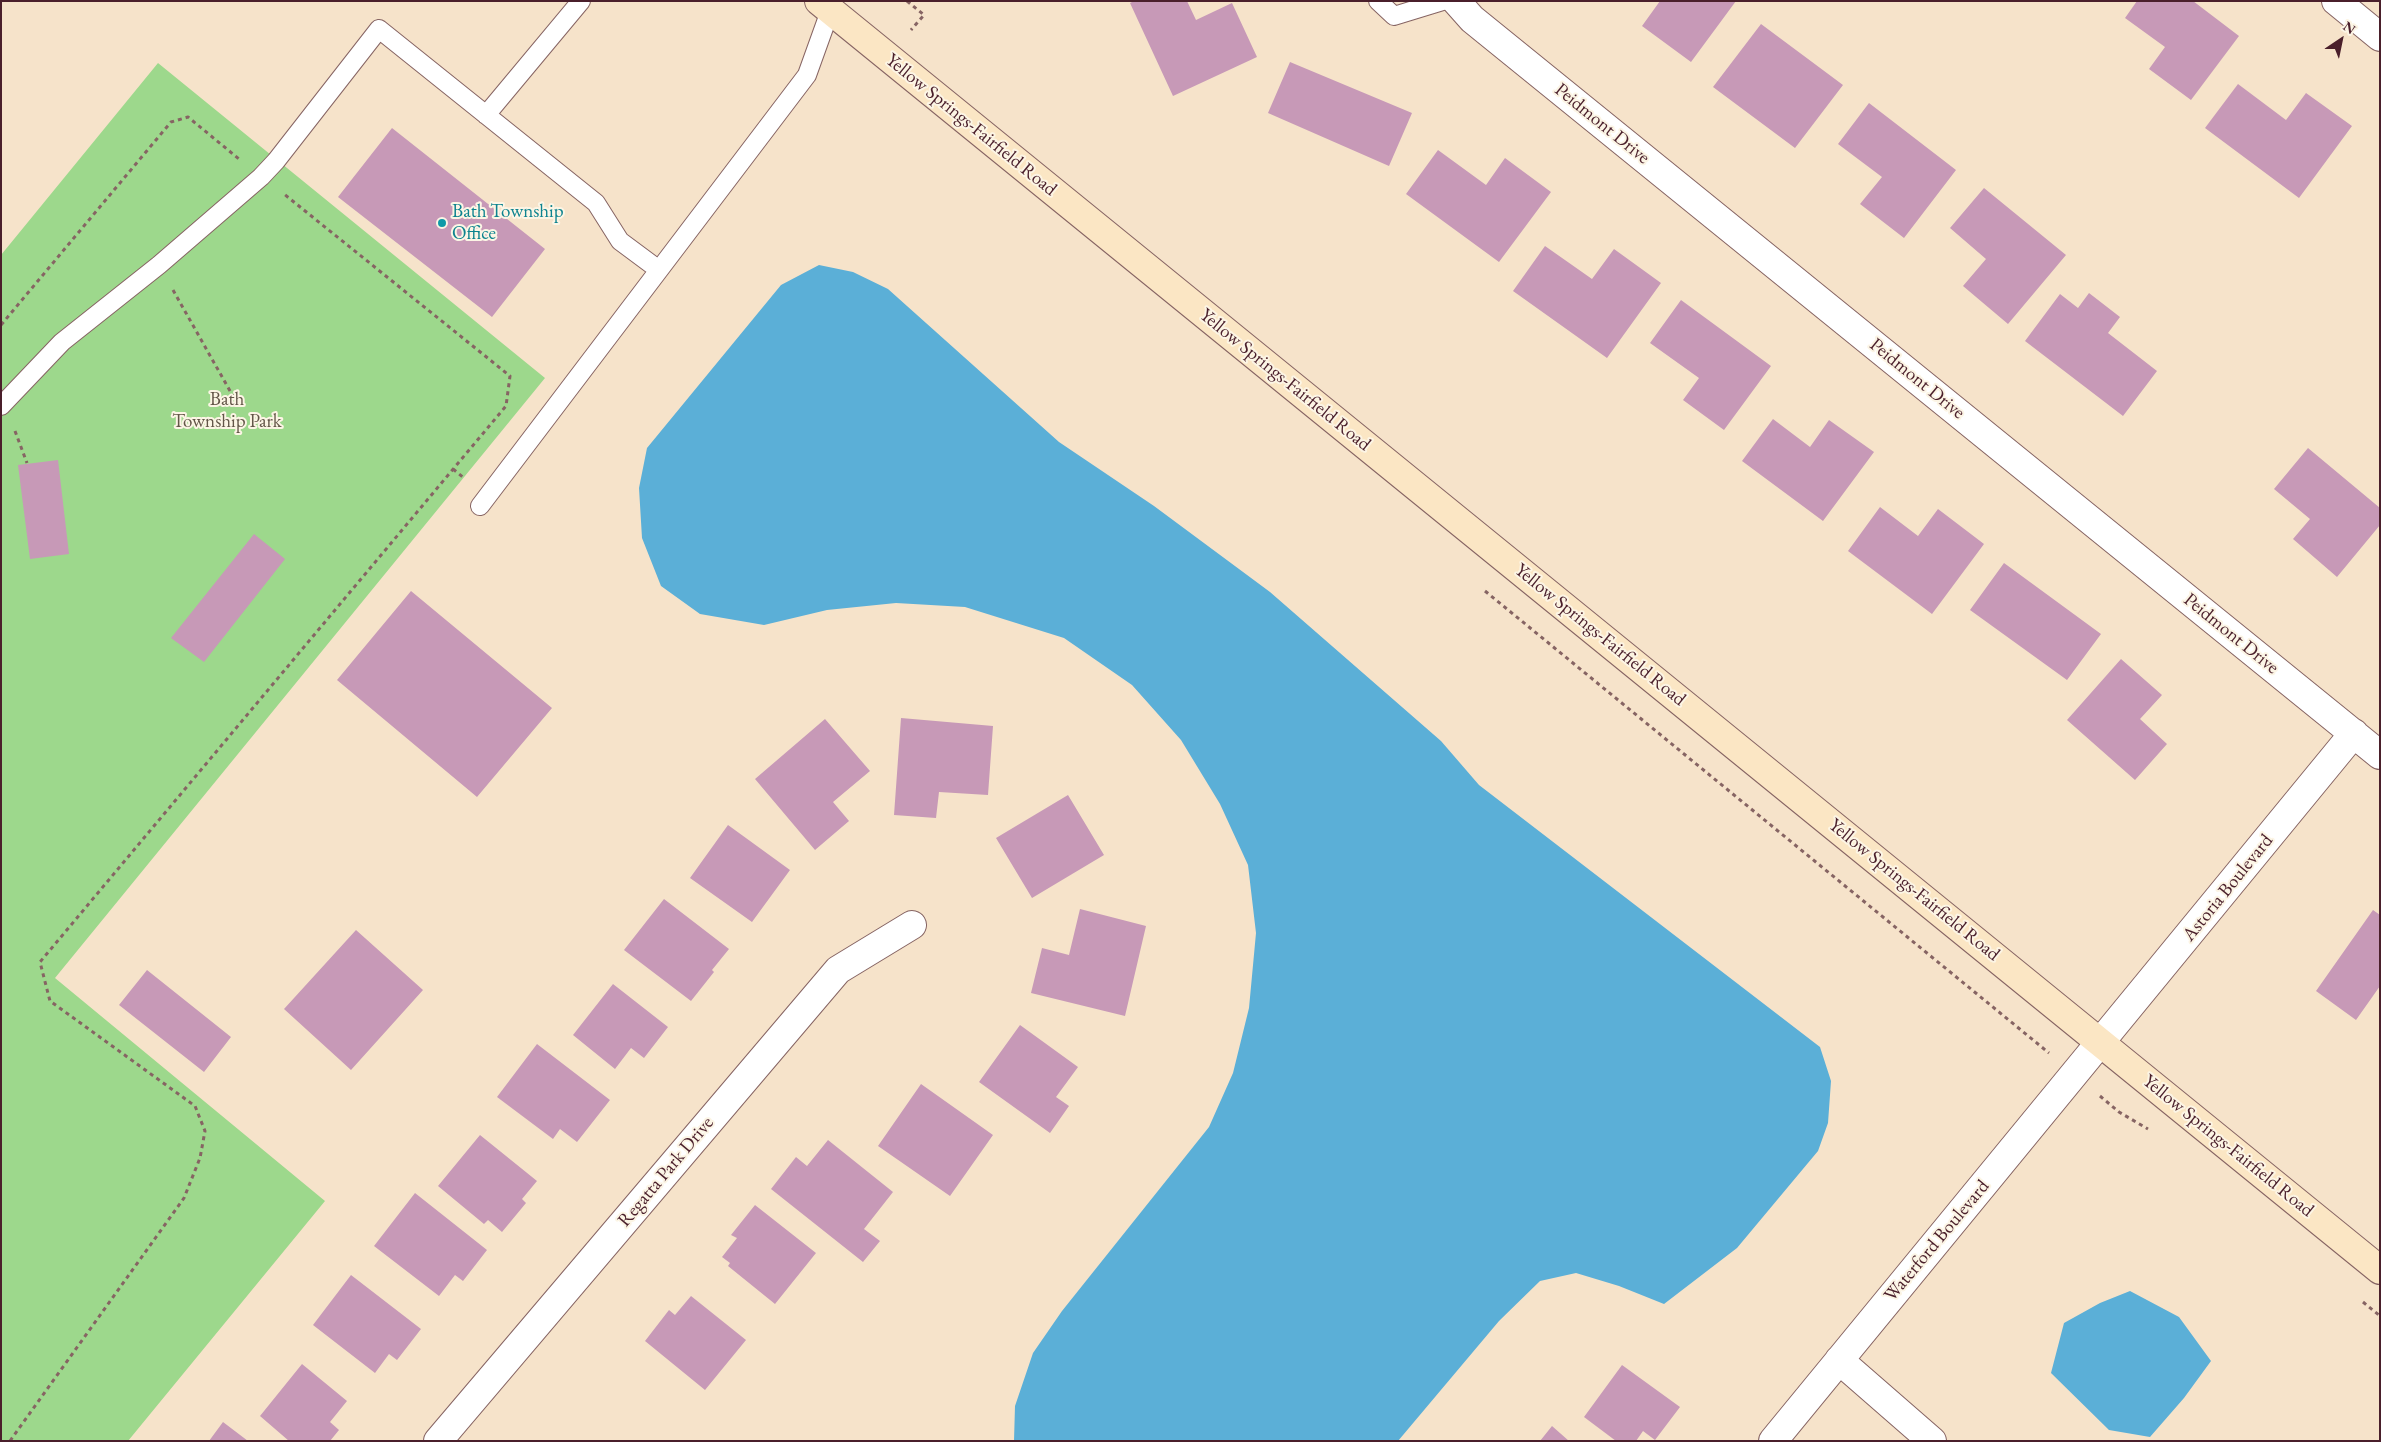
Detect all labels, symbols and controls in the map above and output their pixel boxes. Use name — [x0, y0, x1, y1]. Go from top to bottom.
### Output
north arrow — [2316, 15, 2366, 65]
text: N — [2340, 17, 2359, 38]
street label: Yellow Springs-Fairfield Road — [881, 49, 1061, 201]
street label: Peidmont Drive — [1550, 79, 1654, 169]
place label: Bath Township Office — [452, 201, 564, 245]
marker: Bath Township Office — [436, 217, 448, 229]
street label: Yellow Springs-Fairfield Road — [1195, 304, 1375, 456]
street label: Peidmont Drive — [1865, 334, 1969, 424]
park label: Bath Township Park — [172, 389, 282, 433]
street label: Yellow Springs-Fairfield Road — [1510, 559, 1690, 711]
street label: Peidmont Drive — [2179, 589, 2283, 679]
street label: Yellow Springs-Fairfield Road — [1824, 814, 2004, 966]
street label: Astoria Boulevard — [2178, 830, 2278, 946]
street label: Yellow Springs-Fairfield Road — [2138, 1070, 2318, 1222]
street label: Regatta Park Drive — [613, 1112, 719, 1232]
street label: Waterford Boulevard — [1880, 1176, 1994, 1306]

